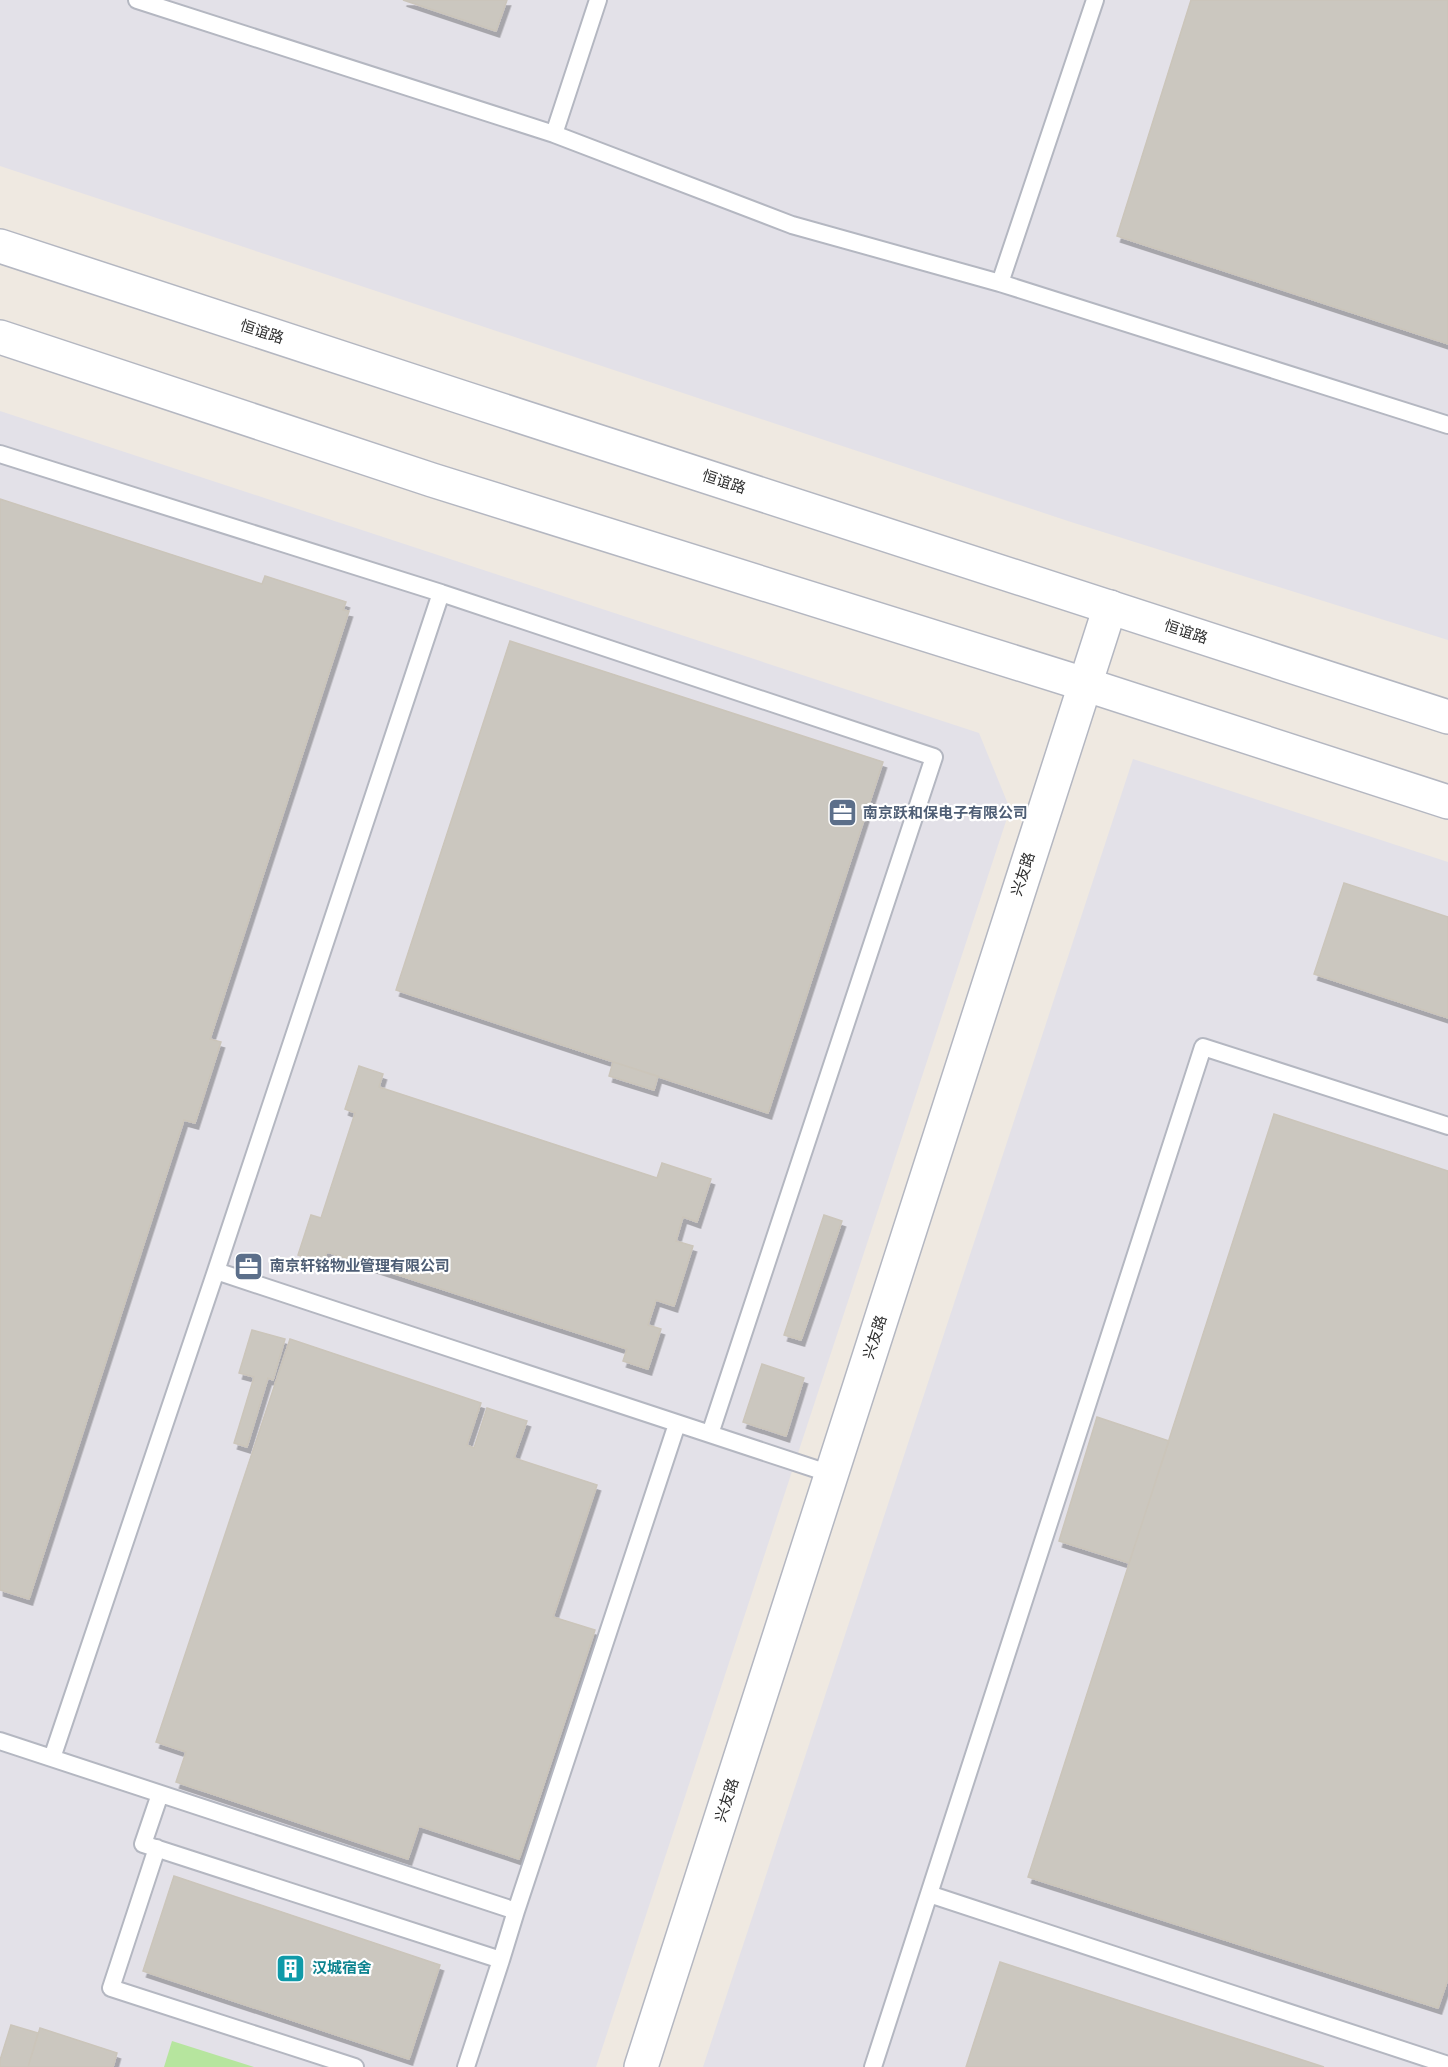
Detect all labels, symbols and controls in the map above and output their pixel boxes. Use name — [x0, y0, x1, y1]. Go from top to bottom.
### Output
street label: 恒谊路 — [238, 315, 287, 348]
street label: 恒谊路 — [700, 465, 749, 498]
street label: 恒谊路 — [1162, 615, 1211, 648]
office icon: 南京跃和保电子有限公司 — [826, 797, 858, 829]
place label: 南京跃和保电子有限公司 — [863, 802, 1028, 822]
street label: 兴友路 — [1006, 849, 1039, 898]
office icon: 南京轩铭物业管理有限公司 — [233, 1250, 265, 1282]
place label: 南京轩铭物业管理有限公司 — [270, 1255, 450, 1275]
street label: 兴友路 — [858, 1312, 891, 1361]
street label: 兴友路 — [710, 1775, 743, 1824]
building icon: 汉城宿舍 — [275, 1952, 307, 1984]
place label: 汉城宿舍 — [312, 1957, 372, 1977]

